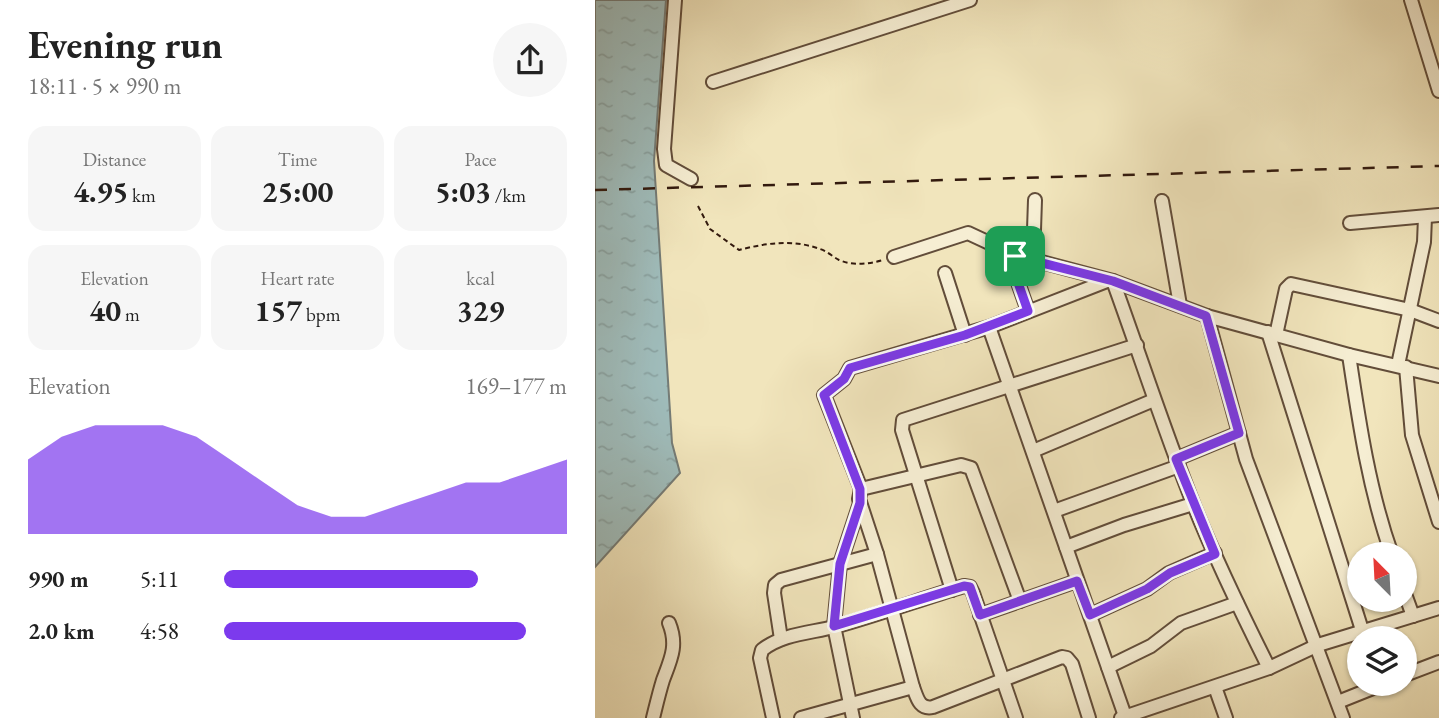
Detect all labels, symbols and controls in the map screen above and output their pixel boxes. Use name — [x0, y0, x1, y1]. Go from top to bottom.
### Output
text: Evening run — [28, 20, 223, 69]
button: share — [493, 23, 567, 97]
text: 18:11 · 5 × 990 m — [28, 71, 181, 101]
text: Distance — [83, 147, 146, 172]
text: Time — [278, 147, 317, 172]
text: Pace — [465, 147, 496, 172]
text: 4.95 — [73, 172, 128, 211]
text: 25:00 — [262, 172, 333, 211]
text: 5:03 — [435, 172, 491, 211]
text: km — [128, 183, 156, 208]
text: /km — [491, 183, 526, 208]
pin — [985, 226, 1045, 286]
icon: arrive — [996, 237, 1034, 275]
text: Elevation — [80, 266, 149, 291]
text: Heart rate — [261, 266, 334, 291]
text: kcal — [466, 266, 495, 291]
text: 40 — [89, 291, 121, 330]
text: 157 — [255, 291, 302, 330]
text: 329 — [457, 291, 504, 330]
text: m — [121, 302, 140, 327]
text: bpm — [302, 302, 340, 327]
text: Elevation — [28, 371, 111, 401]
text: 169–177 m — [466, 371, 567, 401]
north arrow — [1347, 542, 1417, 612]
map controls — [1347, 542, 1417, 696]
text: 990 m — [28, 564, 89, 594]
text: 5:11 — [140, 564, 179, 594]
text: 2.0 km — [28, 616, 95, 646]
text: 4:58 — [140, 616, 179, 646]
button: layers — [1347, 626, 1417, 696]

